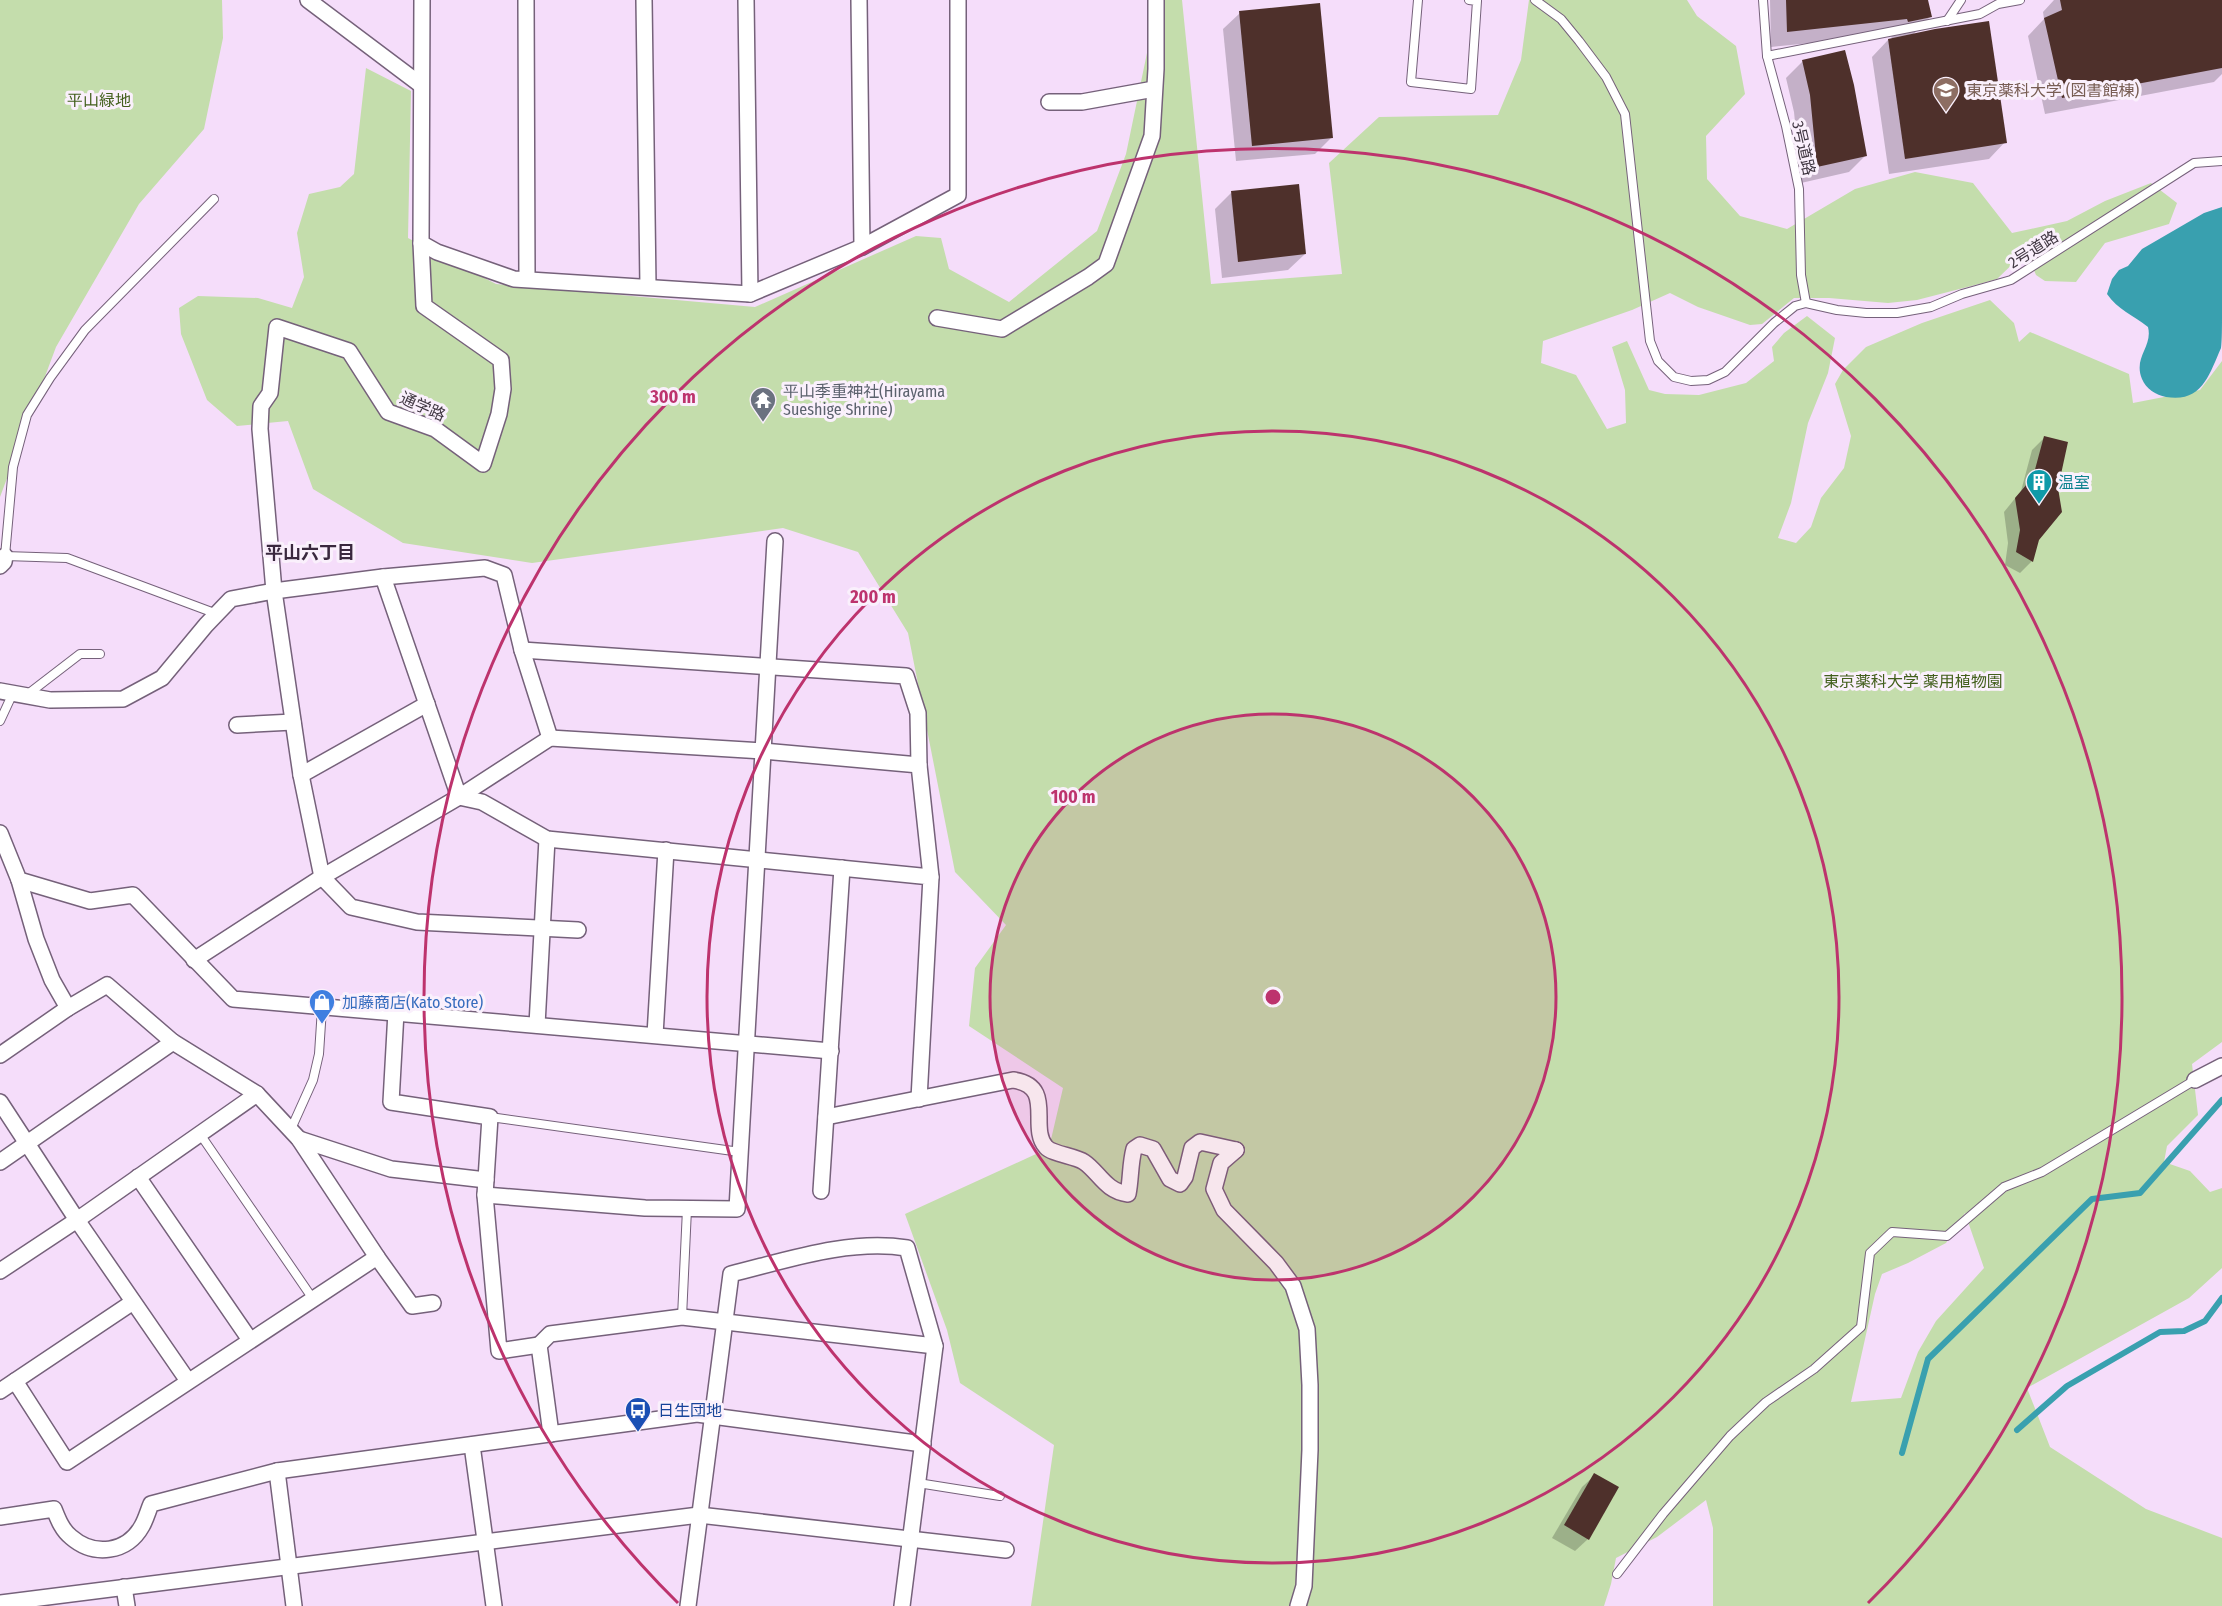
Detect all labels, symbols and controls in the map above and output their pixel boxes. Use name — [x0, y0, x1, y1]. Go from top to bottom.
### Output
school or university icon: 東京薬科大学 (図書館棟) — [1931, 75, 1961, 113]
place label: 東京薬科大学 (図書館棟) — [1966, 81, 2139, 100]
park label: 平山緑地 — [67, 91, 131, 110]
street label: 3号道路 — [1788, 119, 1819, 177]
street label: 2号道路 — [2005, 227, 2062, 272]
place label: 平山季重神社(Hirayama Sueshige Shrine) — [783, 382, 945, 419]
temple icon: 平山季重神社(Hirayama Sueshige Shrine) — [748, 385, 778, 423]
text: 300 m — [649, 386, 696, 408]
street label: 通学路 — [397, 388, 449, 425]
building icon: 温室 — [2024, 467, 2054, 505]
place label: 温室 — [2058, 473, 2090, 492]
district label: 平山六丁目 — [265, 542, 355, 564]
text: 200 m — [849, 586, 896, 608]
park label: 東京薬科大学 薬用植物園 — [1823, 672, 2003, 691]
text: 100 m — [1051, 786, 1095, 808]
shop icon: 加藤商店(Kato Store) — [307, 987, 337, 1025]
centre of rings — [1263, 987, 1283, 1007]
place label: 加藤商店(Kato Store) — [342, 993, 483, 1012]
bus stop icon: 日生団地 — [623, 1395, 653, 1433]
place label: 日生団地 — [658, 1401, 722, 1420]

